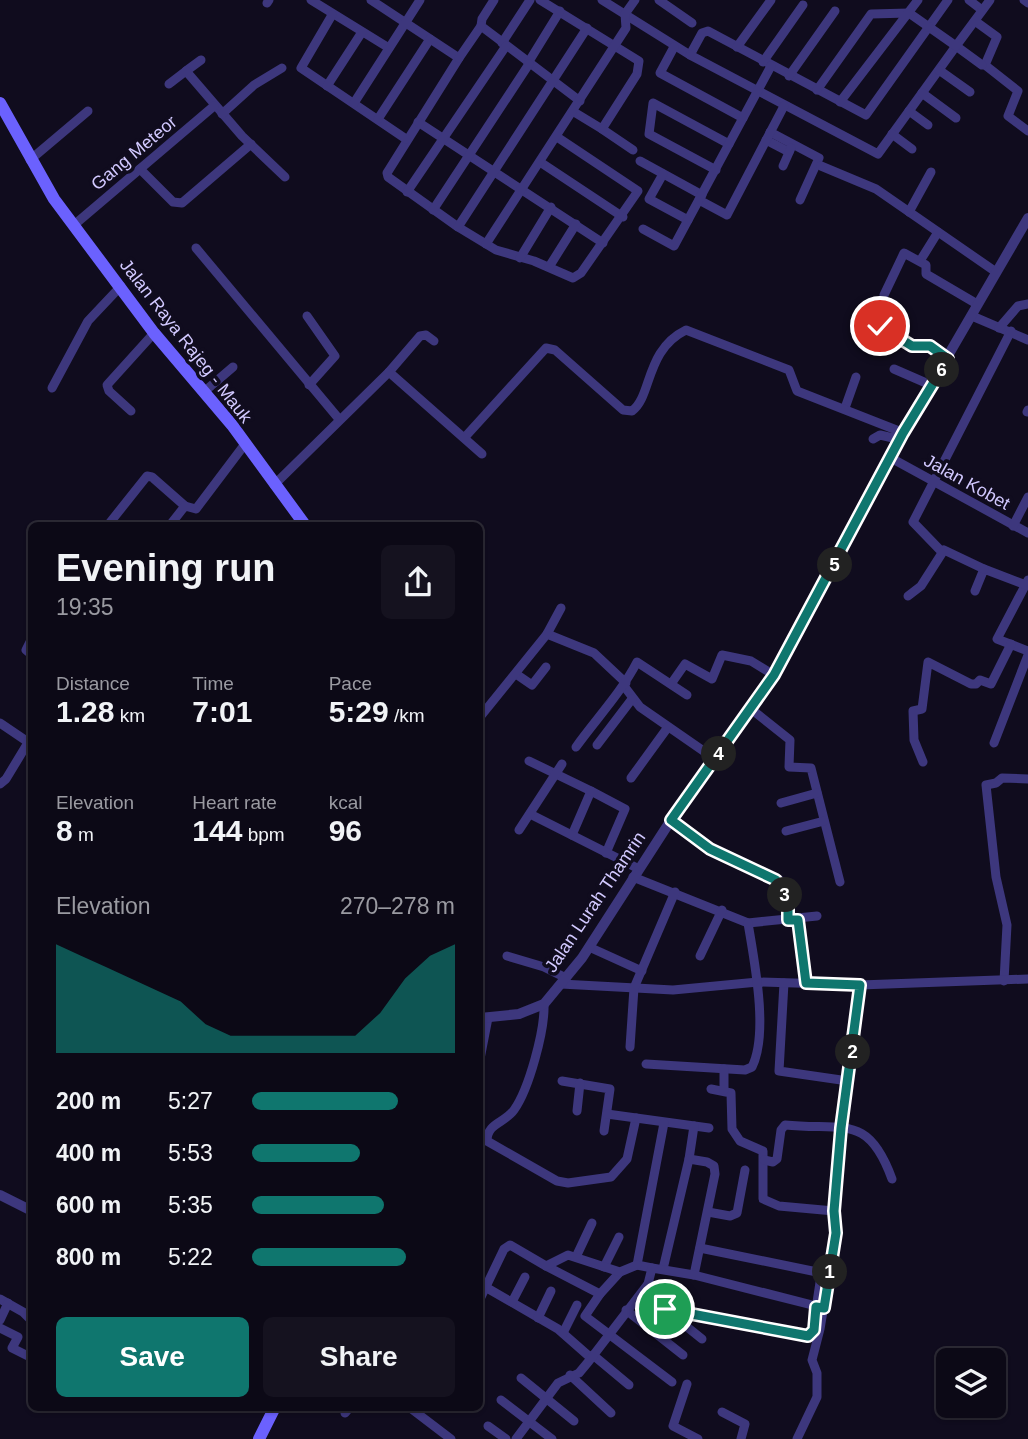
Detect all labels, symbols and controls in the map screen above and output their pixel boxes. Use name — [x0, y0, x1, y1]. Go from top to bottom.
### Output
street label: Gang Meteor — [87, 112, 181, 194]
street label: Jalan Raya Rajeg - Mauk — [116, 255, 257, 428]
pin — [850, 296, 910, 356]
icon: check — [861, 307, 899, 345]
pin: 6 — [925, 352, 960, 388]
text: 6 — [936, 359, 947, 380]
street label: Jalan Kobet — [921, 450, 1013, 514]
button: share — [381, 545, 455, 619]
text: Evening run — [56, 547, 276, 589]
pin: 5 — [818, 548, 852, 582]
text: 5 — [829, 554, 840, 575]
text: 19:35 — [56, 594, 114, 620]
text: Distance — [56, 673, 130, 694]
text: Time — [192, 673, 234, 694]
text: Pace — [329, 673, 372, 694]
text: 1.28 — [56, 695, 114, 728]
text: 7:01 — [192, 695, 252, 728]
text: 5:29 — [329, 695, 389, 728]
text: km — [114, 705, 145, 726]
text: /km — [389, 705, 425, 726]
pin: 4 — [702, 736, 736, 772]
text: 4 — [713, 743, 724, 764]
text: Elevation — [56, 792, 134, 813]
text: Heart rate — [192, 792, 277, 813]
text: kcal — [329, 792, 362, 813]
text: 8 — [56, 814, 73, 847]
text: 144 — [192, 814, 242, 847]
text: 96 — [329, 814, 362, 847]
text: m — [73, 824, 94, 845]
text: bpm — [242, 824, 285, 845]
street label: Jalan Lurah Thamrin — [541, 828, 649, 976]
pin: 3 — [768, 878, 802, 912]
text: 3 — [779, 884, 790, 905]
text: Elevation — [56, 893, 151, 919]
text: 270–278 m — [340, 893, 455, 919]
pin: 2 — [836, 1034, 870, 1070]
text: 2 — [847, 1041, 858, 1062]
text: 200 m — [56, 1088, 121, 1114]
text: 5:27 — [168, 1088, 213, 1114]
text: 400 m — [56, 1140, 121, 1166]
text: 5:53 — [168, 1140, 213, 1166]
text: 600 m — [56, 1192, 121, 1218]
text: 5:35 — [168, 1192, 213, 1218]
text: 800 m — [56, 1244, 121, 1270]
text: 5:22 — [168, 1244, 213, 1270]
pin: 1 — [812, 1254, 848, 1290]
text: 1 — [824, 1261, 835, 1282]
pin — [635, 1279, 695, 1339]
icon: arrive — [646, 1290, 684, 1328]
button: Save — [56, 1317, 249, 1397]
button: Share — [263, 1317, 455, 1397]
map controls — [936, 1348, 1006, 1418]
button: layers — [936, 1348, 1006, 1418]

